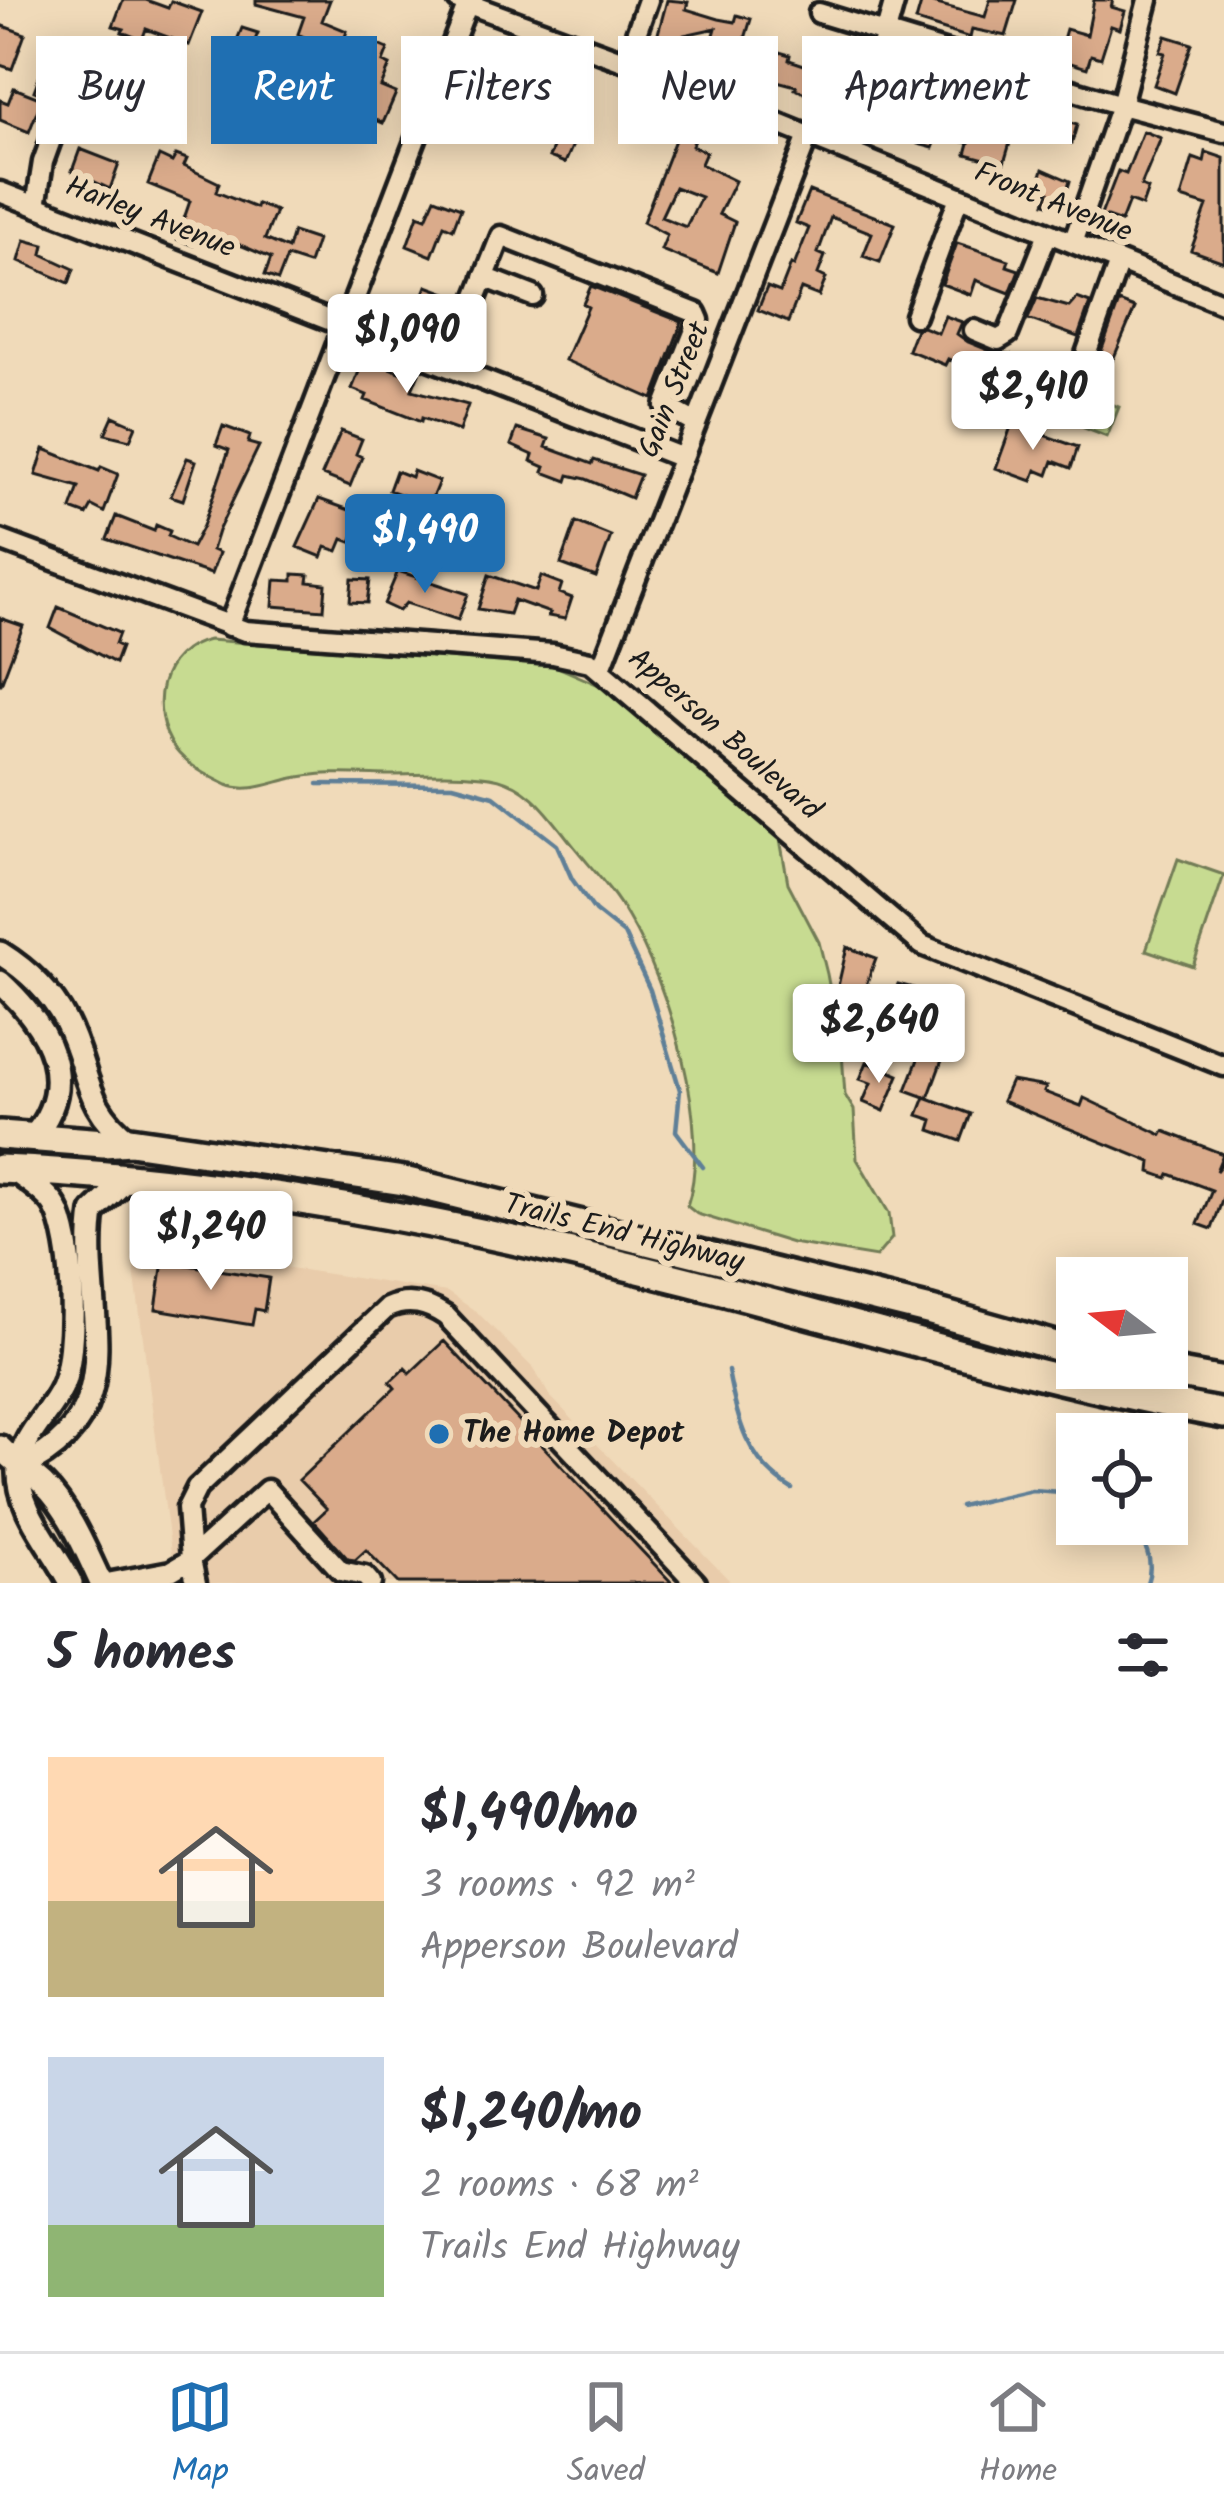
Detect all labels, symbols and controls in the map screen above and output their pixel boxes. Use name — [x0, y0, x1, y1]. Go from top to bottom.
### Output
chip: Buy — [36, 36, 187, 144]
chip: Rent — [211, 36, 377, 144]
chip: Filters — [401, 36, 594, 144]
chip: New — [618, 36, 778, 144]
chip: Apartment — [802, 36, 1072, 144]
street label: Front Avenue — [967, 149, 1139, 257]
street label: Harley Avenue — [58, 163, 242, 273]
pin: $1,090 — [309, 294, 505, 396]
text: $1,090 — [355, 302, 459, 364]
street label: Gain Street — [626, 314, 724, 466]
pin: $2,410 — [935, 351, 1131, 453]
text: $2,410 — [978, 359, 1088, 421]
pin: $1,490 — [327, 494, 523, 596]
text: $1,490 — [372, 502, 478, 564]
street label: Apperson Boulevard — [616, 637, 833, 834]
pin: $2,640 — [781, 984, 977, 1086]
text: $2,640 — [820, 992, 938, 1054]
street label: Trails End Highway — [499, 1181, 750, 1287]
pin: $1,240 — [113, 1191, 309, 1293]
text: $1,240 — [156, 1199, 266, 1261]
north arrow — [1056, 1257, 1188, 1389]
map controls — [1056, 1257, 1188, 1545]
place label: The Home Depot — [463, 1410, 685, 1458]
button: locate — [1056, 1413, 1188, 1545]
marker: The Home Depot — [426, 1421, 452, 1447]
text: 5 homes — [48, 1615, 236, 1696]
icon: filters — [1110, 1622, 1176, 1688]
text: $1,490/mo — [420, 1775, 638, 1856]
icon: home — [144, 1805, 288, 1949]
text: 3 rooms · 92 m² — [420, 1856, 695, 1918]
text: Apperson Boulevard — [420, 1918, 738, 1980]
text: $1,240/mo — [420, 2075, 642, 2156]
icon: home — [144, 2105, 288, 2249]
text: 2 rooms · 68 m² — [420, 2156, 699, 2218]
text: Trails End Highway — [420, 2218, 740, 2280]
tab: Map — [167, 2374, 233, 2499]
tab: Saved — [567, 2374, 645, 2499]
tab: Home — [979, 2374, 1057, 2499]

